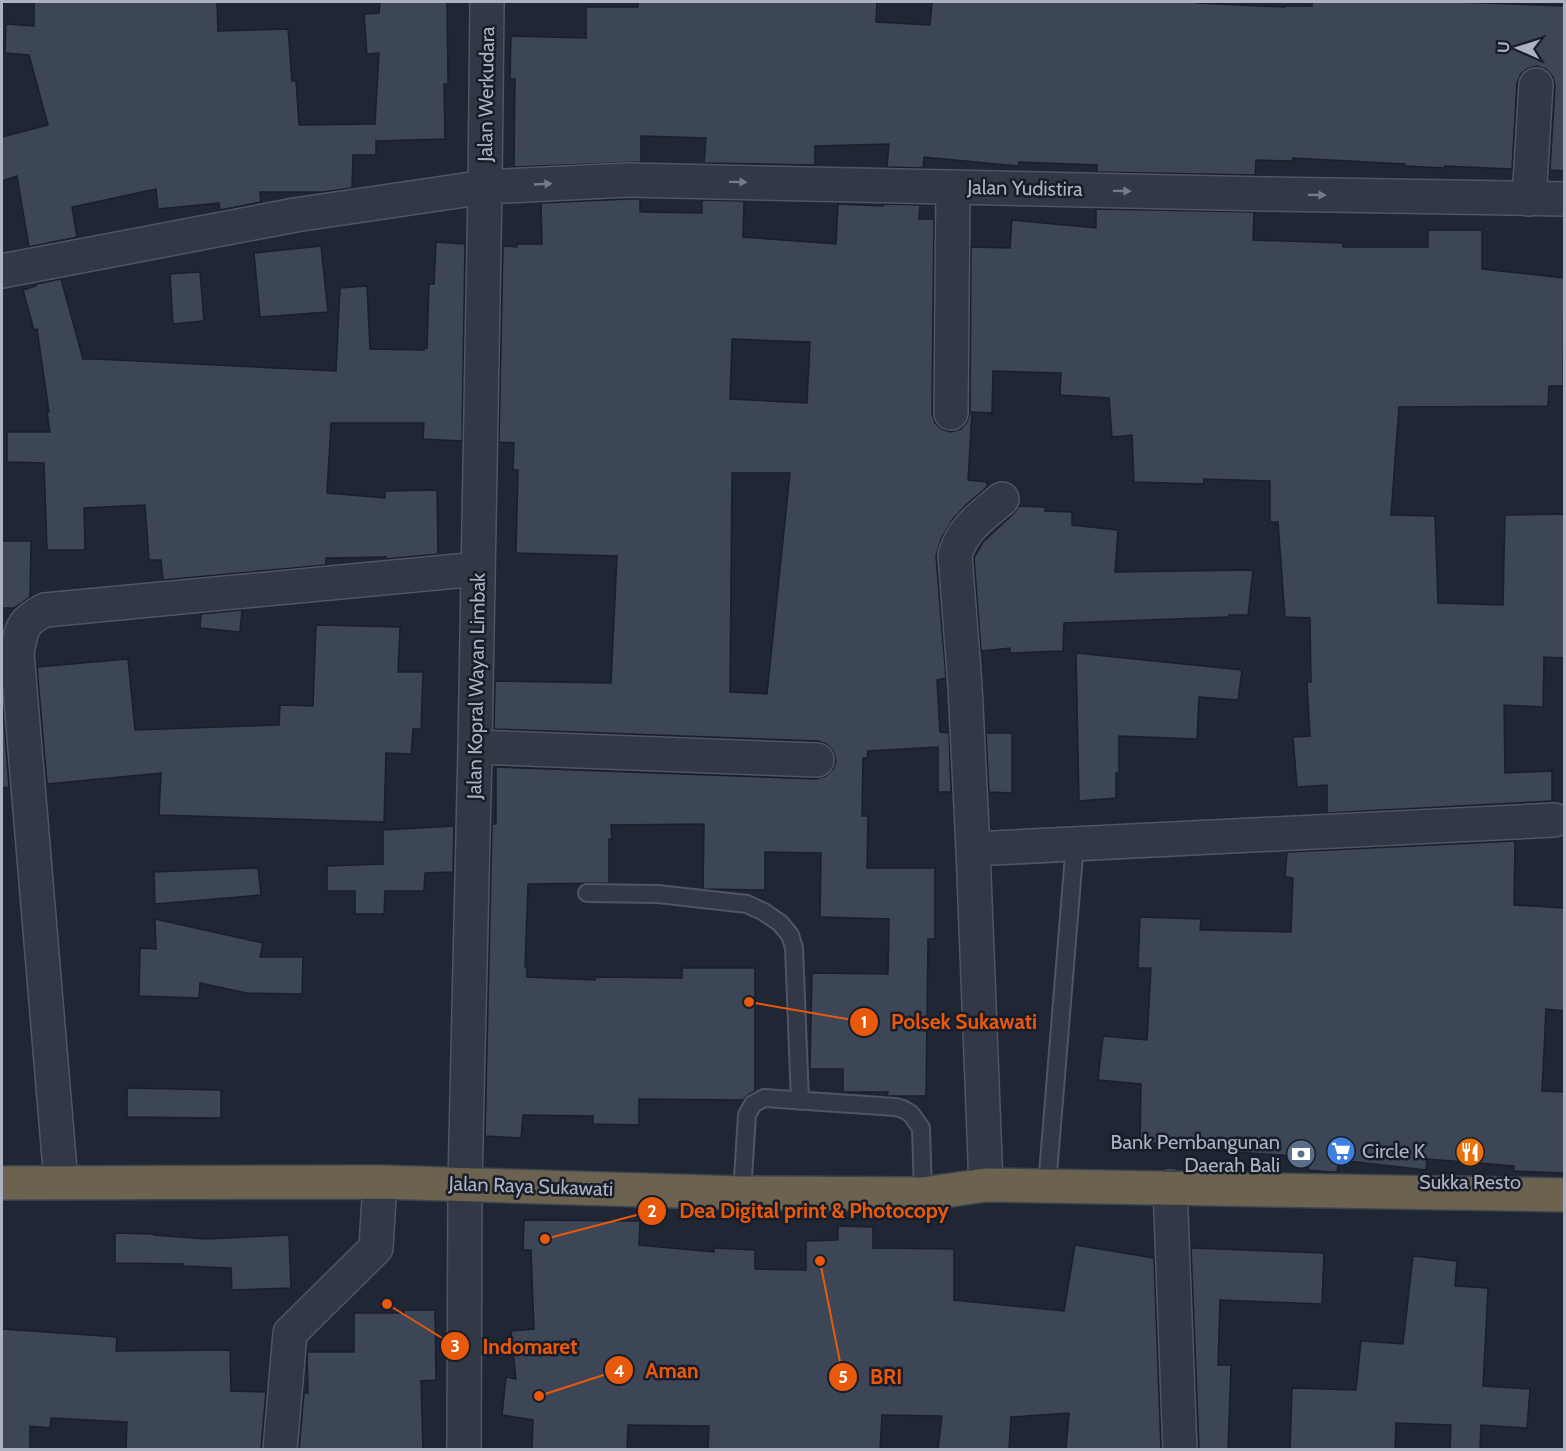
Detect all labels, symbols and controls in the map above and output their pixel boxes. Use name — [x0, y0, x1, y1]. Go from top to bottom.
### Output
north arrow — [1488, 18, 1548, 78]
street label: Jalan Werkudara — [473, 26, 499, 163]
text: U — [1494, 41, 1513, 53]
street label: Jalan Yudistira — [966, 175, 1083, 201]
one-way arrow — [729, 177, 748, 187]
one-way arrow — [534, 180, 553, 189]
one-way arrow — [1113, 186, 1132, 196]
one-way arrow — [1308, 190, 1327, 200]
street label: Jalan Kopral Wayan Limbak — [462, 573, 490, 800]
callout: Polsek Sukawati — [849, 1002, 1049, 1041]
text: Polsek Sukawati — [891, 1009, 1037, 1034]
text: 1 — [861, 1011, 867, 1033]
place label: Bank Pembangunan Daerah Bali — [1111, 1130, 1280, 1177]
supermarket icon: Circle K — [1325, 1135, 1357, 1167]
restaurant icon: Sukka Resto — [1454, 1136, 1486, 1168]
bank icon: Bank Pembangunan Daerah Bali — [1285, 1138, 1317, 1170]
place label: Circle K — [1362, 1139, 1426, 1163]
place label: Sukka Resto — [1419, 1170, 1521, 1194]
street label: Jalan Raya Sukawati — [447, 1171, 614, 1201]
callout: Dea Digital print & Photocopy — [637, 1191, 961, 1230]
text: Dea Digital print & Photocopy — [679, 1198, 950, 1223]
text: 2 — [647, 1200, 657, 1222]
callout: Indomaret — [440, 1327, 589, 1366]
text: Indomaret — [483, 1334, 577, 1359]
text: 3 — [450, 1335, 460, 1357]
callout: Aman — [604, 1351, 711, 1390]
callout: BRI — [828, 1357, 914, 1396]
text: Aman — [645, 1358, 699, 1383]
text: 4 — [613, 1360, 625, 1382]
text: BRI — [870, 1364, 902, 1389]
text: 5 — [838, 1366, 848, 1388]

